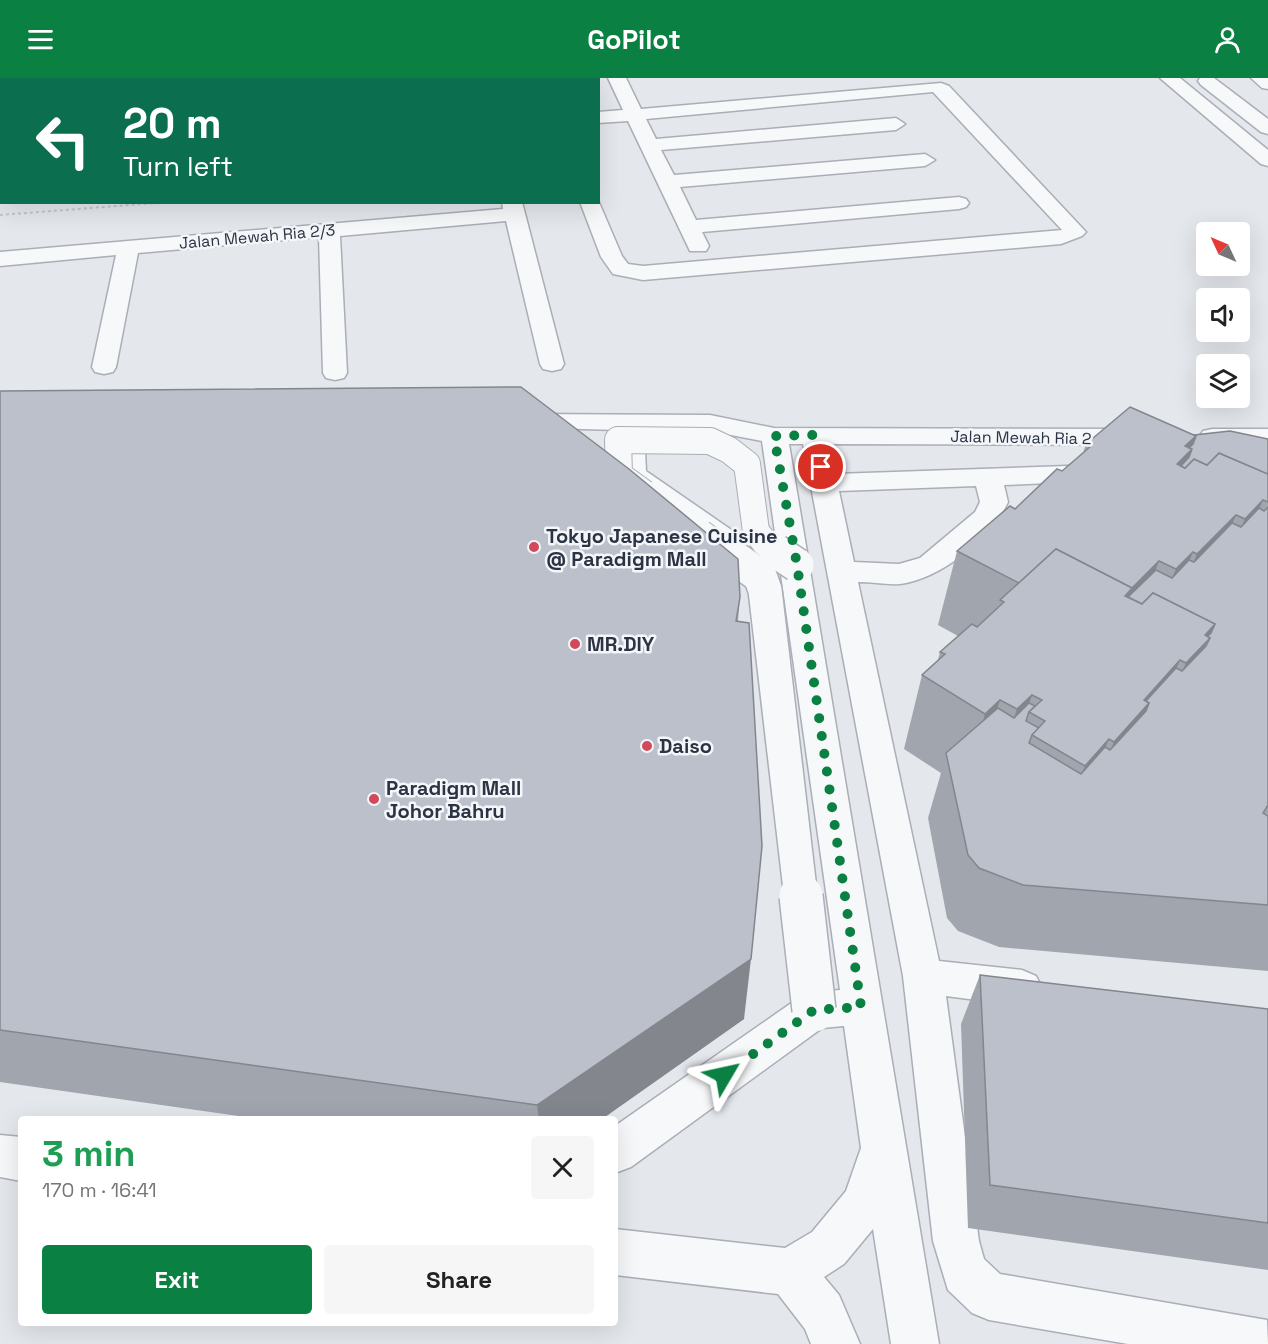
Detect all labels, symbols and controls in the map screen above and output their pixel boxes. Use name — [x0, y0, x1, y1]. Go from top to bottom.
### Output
text: GoPilot — [587, 22, 681, 57]
icon: menu — [24, 23, 57, 56]
icon: person — [1211, 23, 1244, 56]
text: 20 m — [123, 97, 222, 150]
icon: left — [24, 102, 102, 180]
text: Turn left — [123, 149, 233, 184]
street label: Jalan Mewah Ria 2/3 — [178, 219, 336, 254]
north arrow — [1196, 222, 1250, 276]
map controls — [1196, 222, 1250, 408]
button: sound — [1196, 288, 1250, 342]
button: layers — [1196, 354, 1250, 408]
street label: Jalan Mewah Ria 2 — [950, 426, 1092, 449]
pin — [795, 441, 846, 492]
icon: arrive — [804, 450, 837, 483]
place label: Tokyo Japanese Cuisine @ Paradigm Mall — [546, 523, 778, 572]
marker: Tokyo Japanese Cuisine @ Paradigm Mall — [527, 540, 541, 554]
place label: MR.DIY — [587, 631, 655, 657]
marker: MR.DIY — [568, 637, 582, 651]
place label: Daiso — [659, 733, 712, 759]
marker: Daiso — [640, 739, 654, 753]
place label: Paradigm Mall Johor Bahru — [386, 775, 521, 824]
marker: Paradigm Mall Johor Bahru — [367, 792, 381, 806]
position arrow — [692, 1043, 756, 1107]
text: 3 min — [42, 1131, 136, 1177]
button: close — [531, 1136, 594, 1199]
text: 170 m · 16:41 — [42, 1177, 157, 1203]
button: Exit — [42, 1245, 312, 1314]
button: Share — [324, 1245, 594, 1314]

